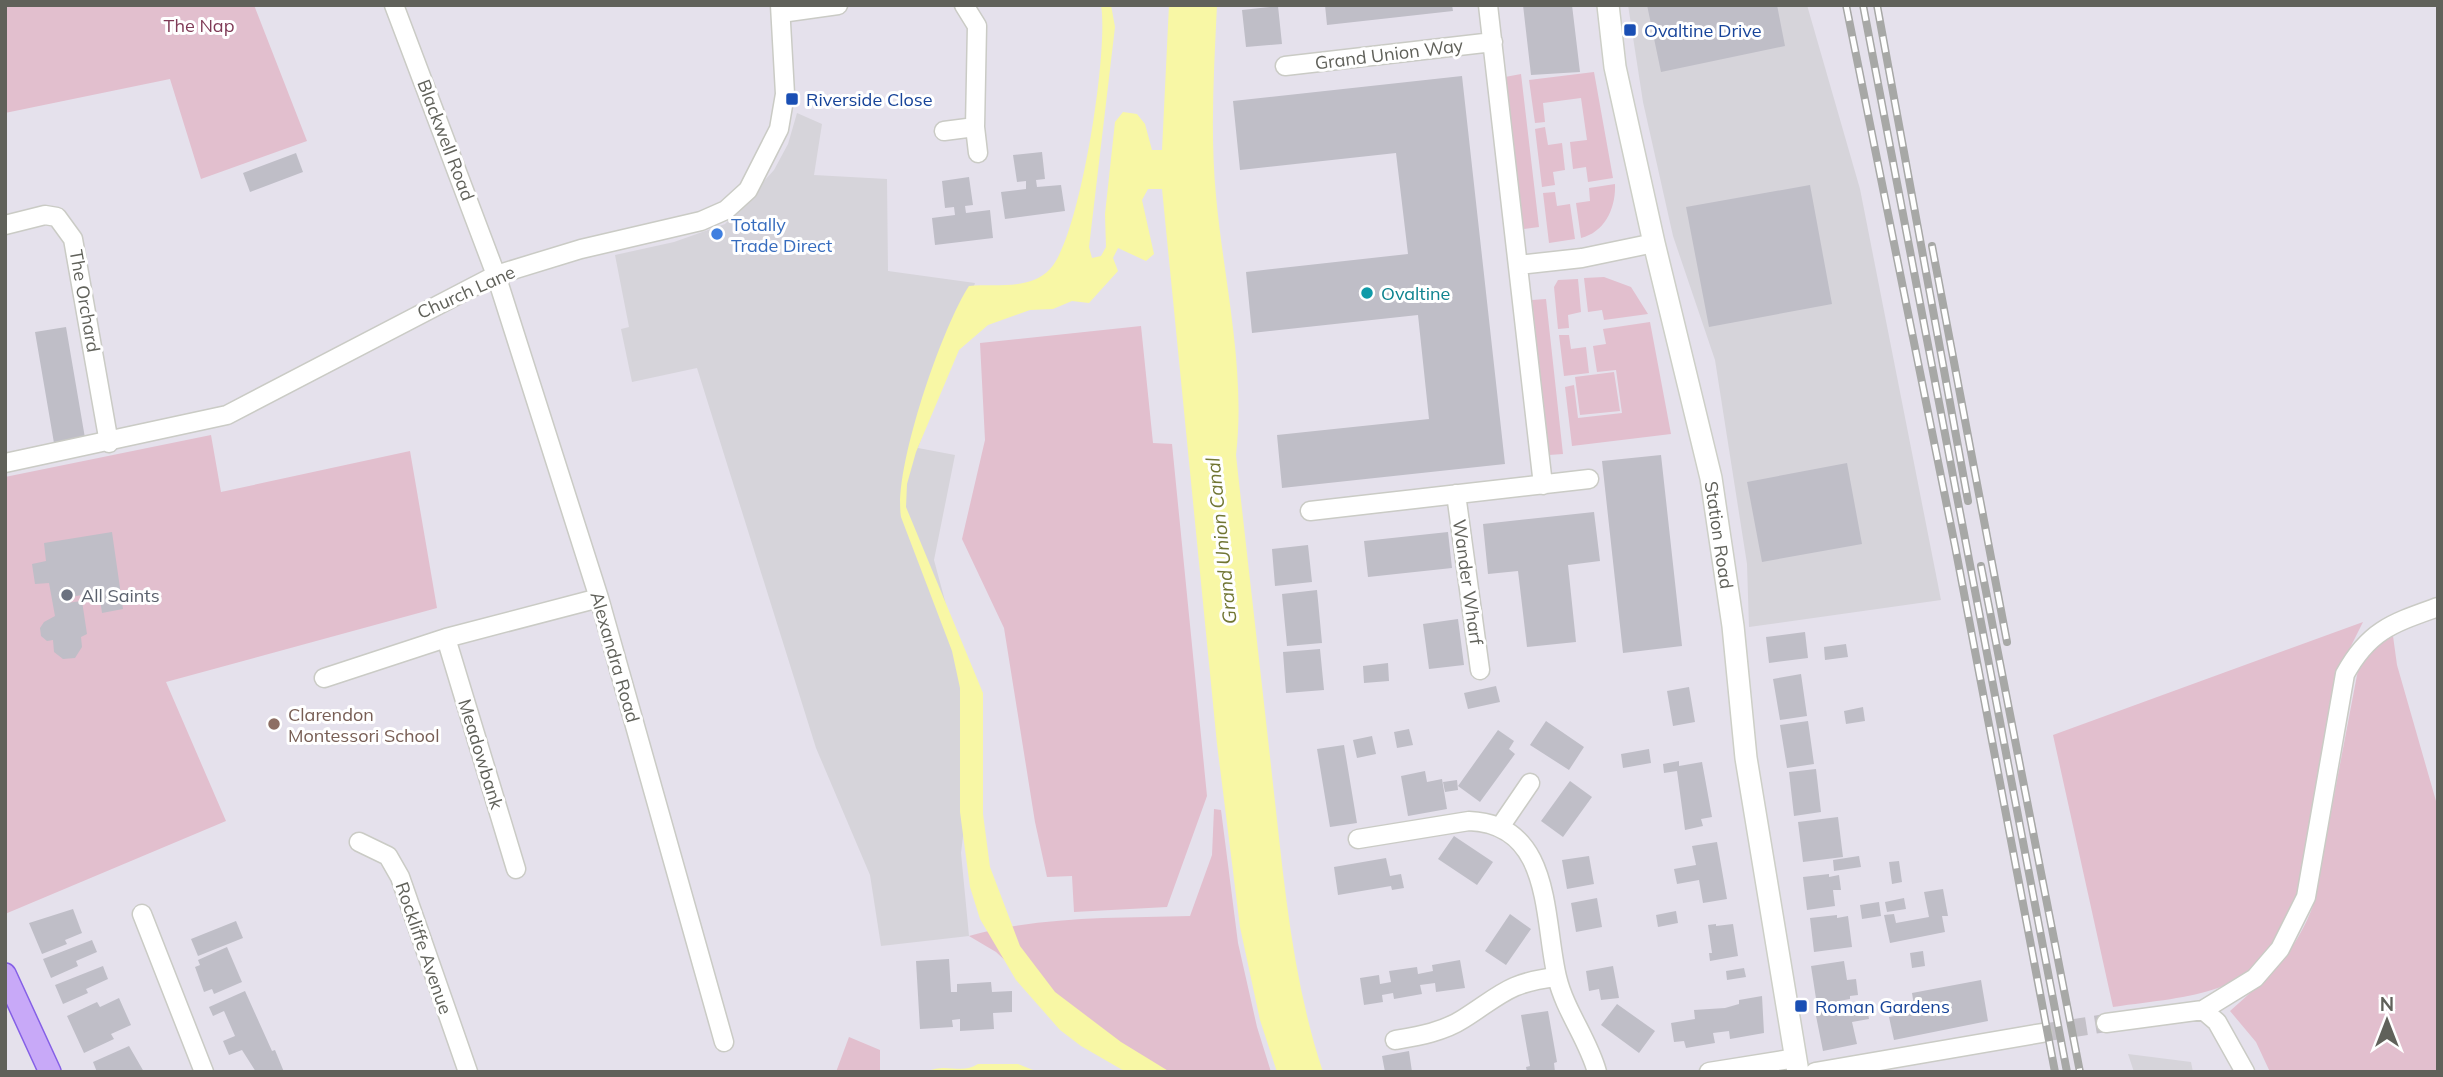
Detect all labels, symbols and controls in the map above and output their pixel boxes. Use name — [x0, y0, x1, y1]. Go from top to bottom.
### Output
park label: The Nap — [164, 14, 234, 37]
place label: Ovaltine Drive — [1644, 19, 1761, 42]
marker: Ovaltine Drive — [1622, 22, 1638, 38]
street label: Grand Union Way — [1314, 33, 1465, 75]
street label: Blackwell Road — [412, 76, 480, 204]
place label: Riverside Close — [806, 88, 933, 111]
marker: Riverside Close — [784, 91, 800, 107]
place label: Totally Trade Direct — [731, 213, 832, 257]
marker: Totally Trade Direct — [709, 226, 725, 242]
street label: The Orchard — [65, 248, 105, 354]
street label: Church Lane — [413, 260, 519, 324]
place label: Ovaltine — [1381, 282, 1450, 305]
marker: Ovaltine — [1359, 285, 1375, 301]
water label: Grand Union Canal — [1200, 456, 1242, 625]
street label: Station Road — [1700, 479, 1739, 590]
street label: Wander Wharf — [1448, 518, 1488, 647]
place label: All Saints — [81, 584, 160, 607]
marker: All Saints — [59, 587, 75, 603]
street label: Alexandra Road — [585, 589, 645, 725]
street label: Meadowbank — [453, 696, 509, 813]
place label: Clarendon Montessori School — [288, 703, 439, 747]
marker: Clarendon Montessori School — [266, 716, 282, 732]
street label: Rockliffe Avenue — [391, 879, 457, 1017]
north arrow — [2352, 986, 2422, 1056]
text: N — [2380, 992, 2394, 1016]
place label: Roman Gardens — [1815, 995, 1950, 1018]
marker: Roman Gardens — [1793, 998, 1809, 1014]

